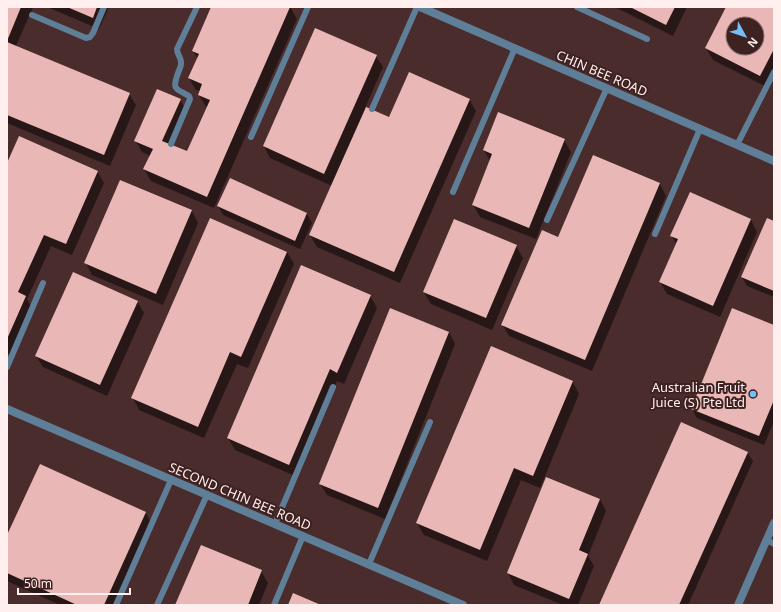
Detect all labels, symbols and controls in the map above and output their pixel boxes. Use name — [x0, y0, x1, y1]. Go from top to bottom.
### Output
north arrow — [725, 16, 765, 56]
text: N — [744, 34, 762, 51]
street label: CHIN BEE ROAD — [554, 46, 650, 100]
place label: Australian Fruit Juice (S) Pte Ltd — [650, 378, 745, 411]
marker: Australian Fruit Juice (S) Pte Ltd — [748, 389, 758, 399]
street label: SECOND CHIN BEE ROAD — [166, 458, 314, 534]
scale bar — [18, 570, 130, 596]
text: 50 m — [24, 575, 52, 592]

